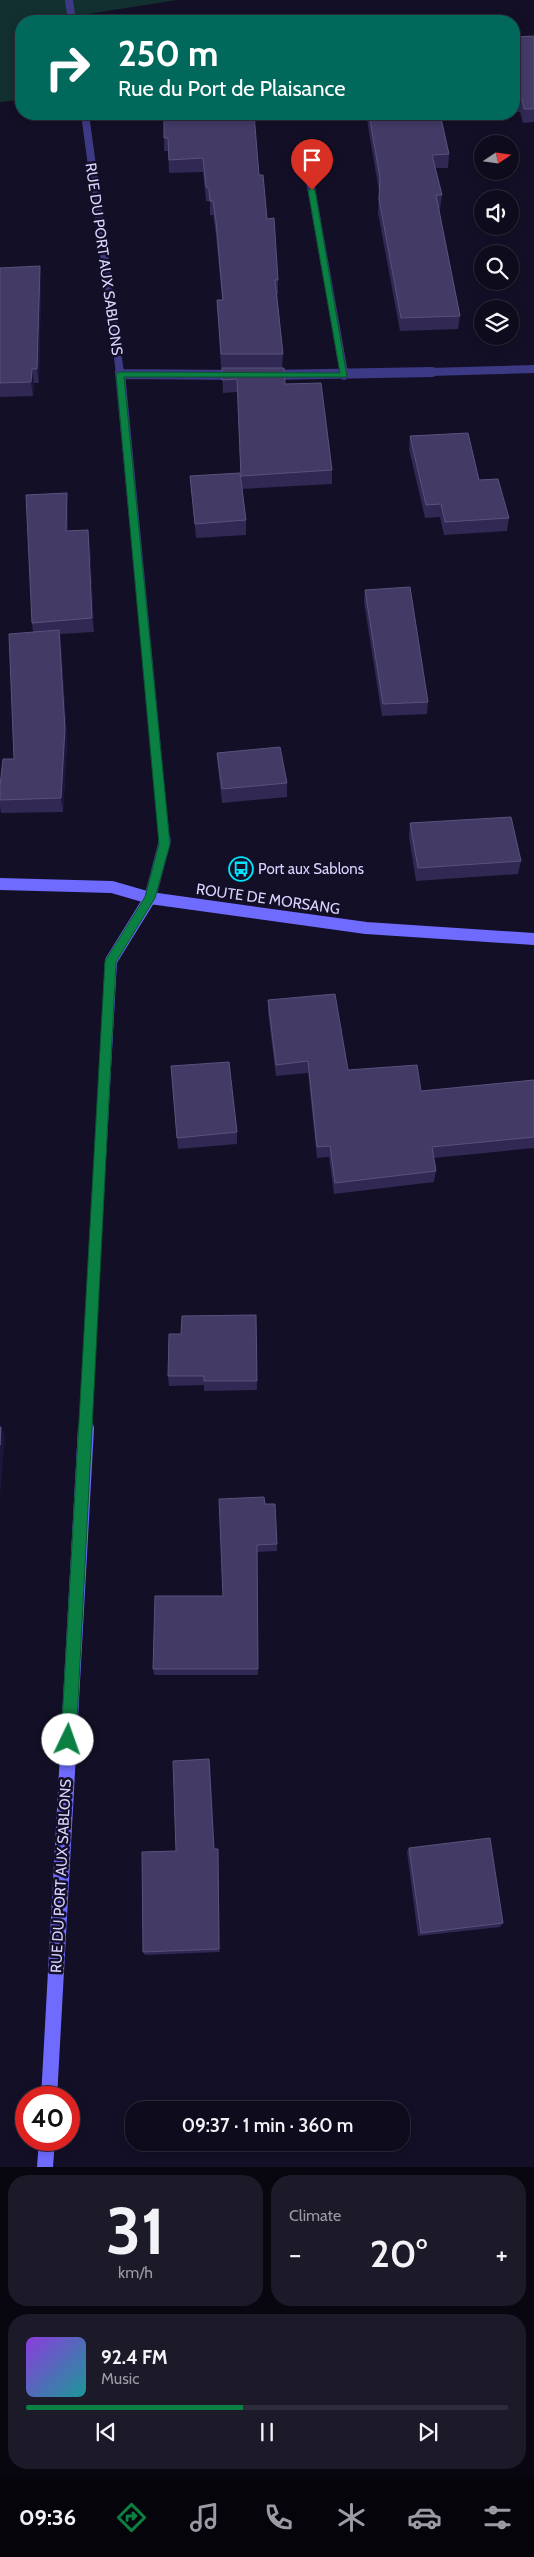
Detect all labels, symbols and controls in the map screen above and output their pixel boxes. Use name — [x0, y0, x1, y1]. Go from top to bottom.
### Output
text: 250 m — [118, 32, 218, 75]
icon: right — [35, 35, 100, 100]
text: Rue du Port de Plaisance — [118, 75, 346, 102]
north arrow — [474, 135, 519, 180]
map controls — [474, 135, 519, 345]
pin — [291, 139, 333, 190]
icon: arrive — [298, 146, 326, 174]
street label: RUE DU PORT AUX SABLONS — [82, 162, 126, 357]
button: sound — [474, 190, 519, 235]
button: search — [474, 245, 519, 290]
button: layers — [474, 300, 519, 345]
bus stop icon: Port aux Sablons — [228, 856, 254, 882]
place label: Port aux Sablons — [258, 860, 364, 878]
street label: ROUTE DE MORSANG — [195, 880, 341, 918]
position arrow — [41, 1713, 93, 1765]
street label: RUE DU PORT AUX SABLONS — [47, 1778, 75, 1973]
speed limit sign: 40 — [15, 2086, 80, 2151]
text: 09:37 · 1 min · 360 m — [182, 2114, 353, 2137]
text: 31 — [106, 2191, 165, 2270]
text: Climate — [289, 2206, 341, 2225]
text: 20° — [370, 2230, 427, 2277]
text: − — [289, 2237, 301, 2271]
text: + — [496, 2237, 508, 2271]
text: km/h — [118, 2263, 153, 2282]
text: 92.4 FM — [101, 2346, 168, 2369]
text: Music — [101, 2369, 139, 2388]
icon: previous — [92, 2418, 120, 2446]
icon: pause — [253, 2418, 281, 2446]
icon: next — [414, 2418, 442, 2446]
icon: directions — [114, 2500, 149, 2535]
icon: music — [187, 2500, 222, 2535]
icon: phone — [261, 2500, 296, 2535]
icon: climate — [334, 2500, 369, 2535]
icon: car — [407, 2500, 442, 2535]
icon: filters — [480, 2500, 515, 2535]
text: 09:36 — [19, 2504, 76, 2531]

